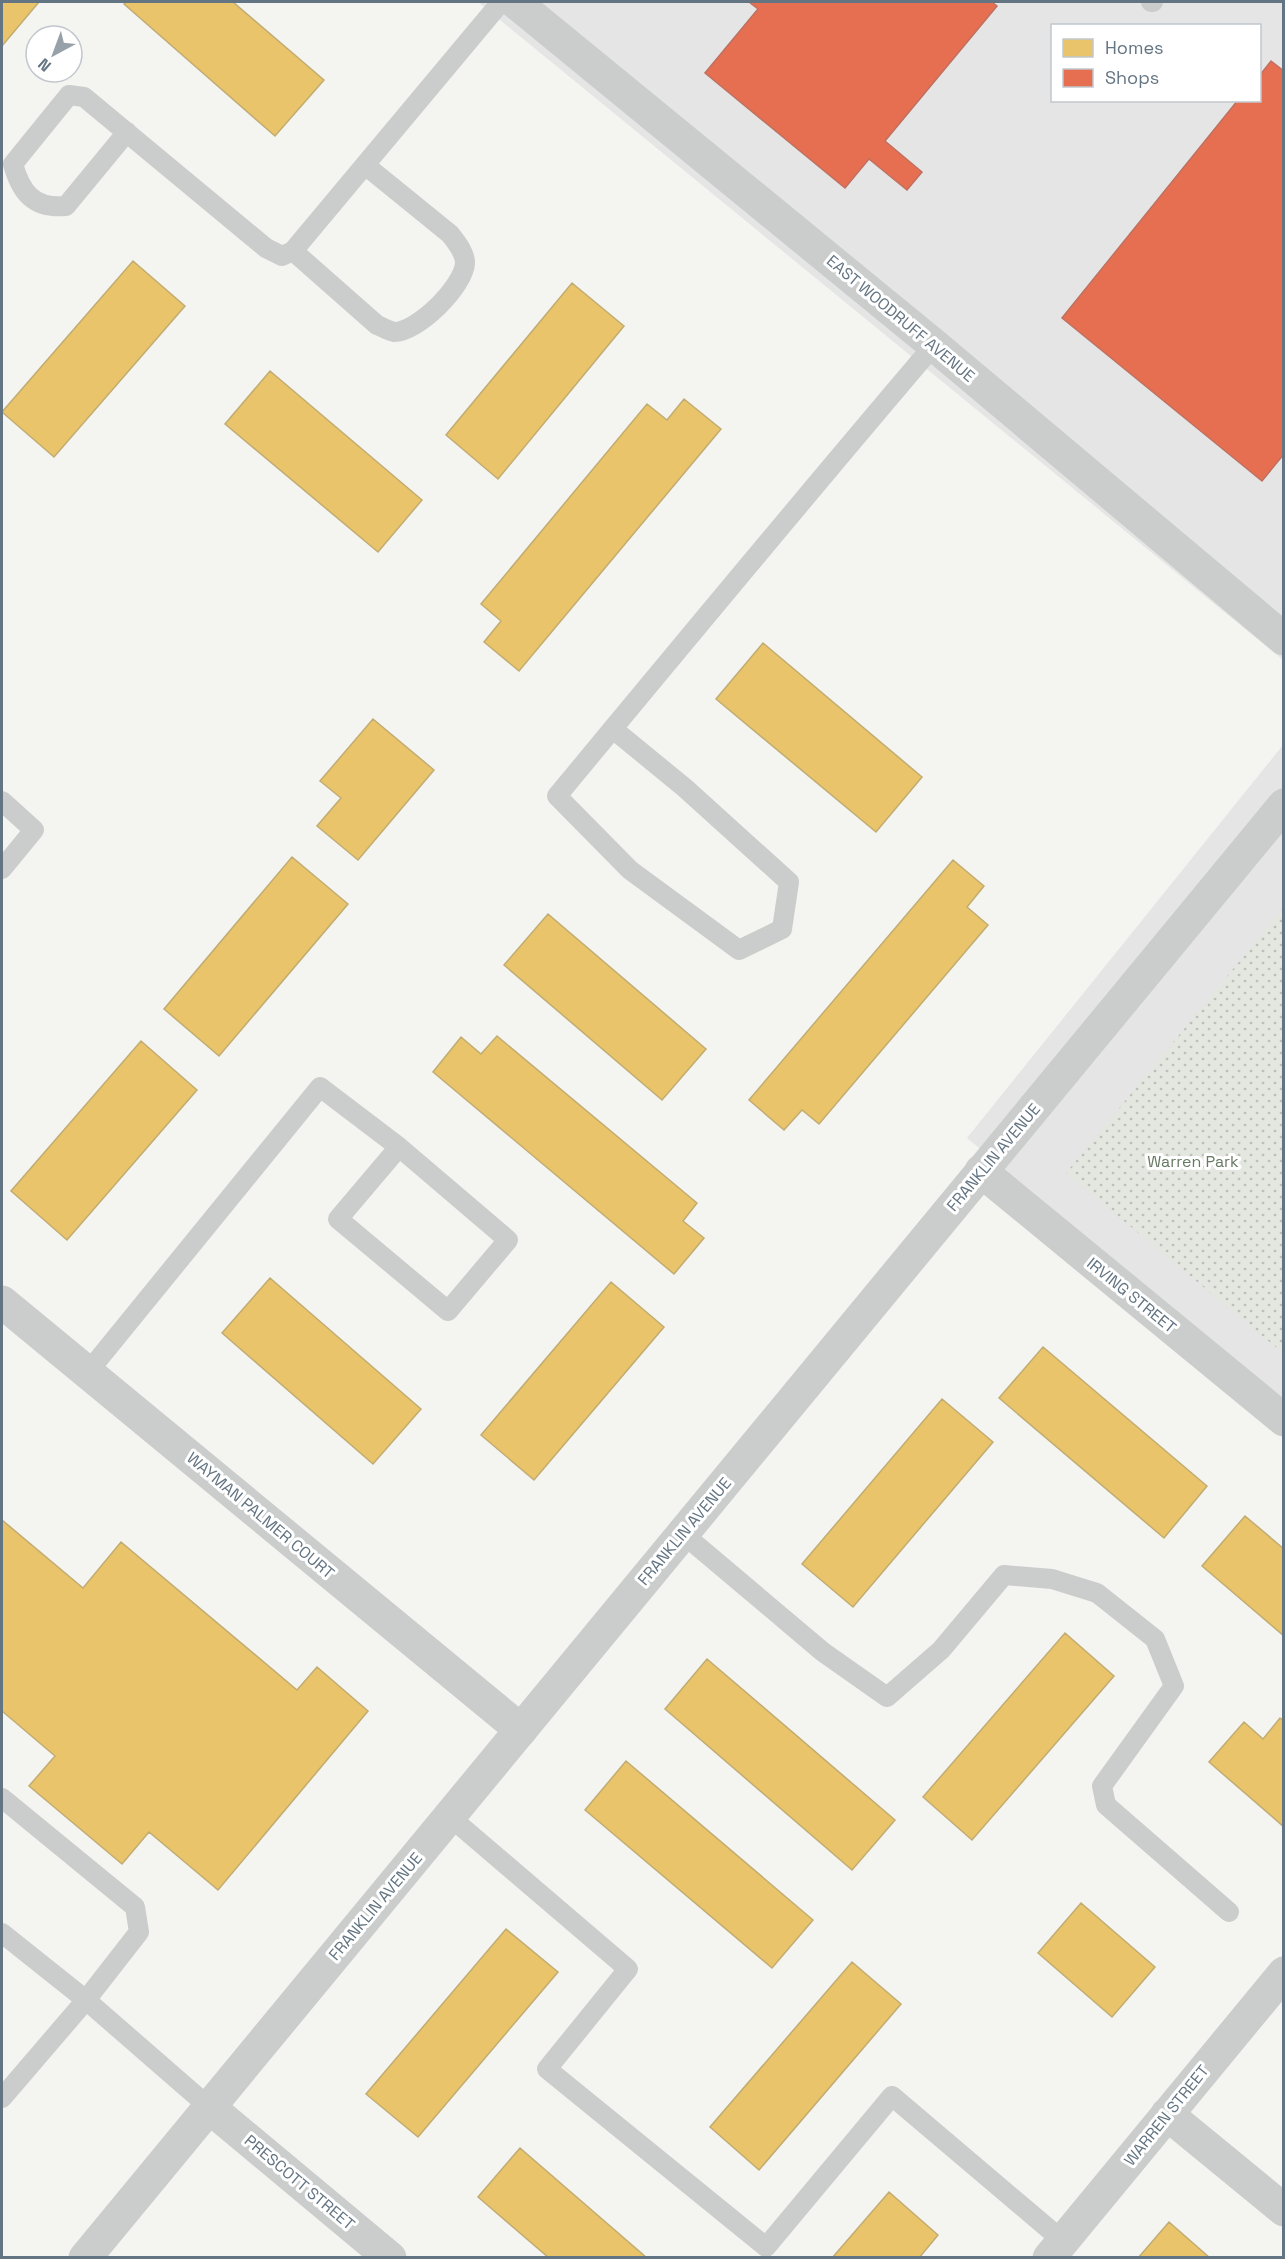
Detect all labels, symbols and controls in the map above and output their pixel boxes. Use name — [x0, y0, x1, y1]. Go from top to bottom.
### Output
north arrow — [24, 24, 84, 84]
legend — [1051, 24, 1261, 102]
text: Homes — [1105, 36, 1164, 59]
text: N — [34, 53, 55, 76]
text: Shops — [1105, 66, 1159, 89]
street label: EAST WOODRUFF AVENUE — [822, 250, 979, 387]
street label: FRANKLIN AVENUE — [942, 1099, 1045, 1216]
park label: Warren Park — [1147, 1151, 1239, 1172]
street label: IRVING STREET — [1083, 1253, 1181, 1338]
street label: WAYMAN PALMER COURT — [183, 1447, 339, 1583]
street label: FRANKLIN AVENUE — [633, 1473, 736, 1590]
street label: FRANKLIN AVENUE — [324, 1848, 427, 1965]
street label: WARREN STREET — [1119, 2061, 1214, 2170]
street label: PRESCOTT STREET — [240, 2130, 359, 2235]

